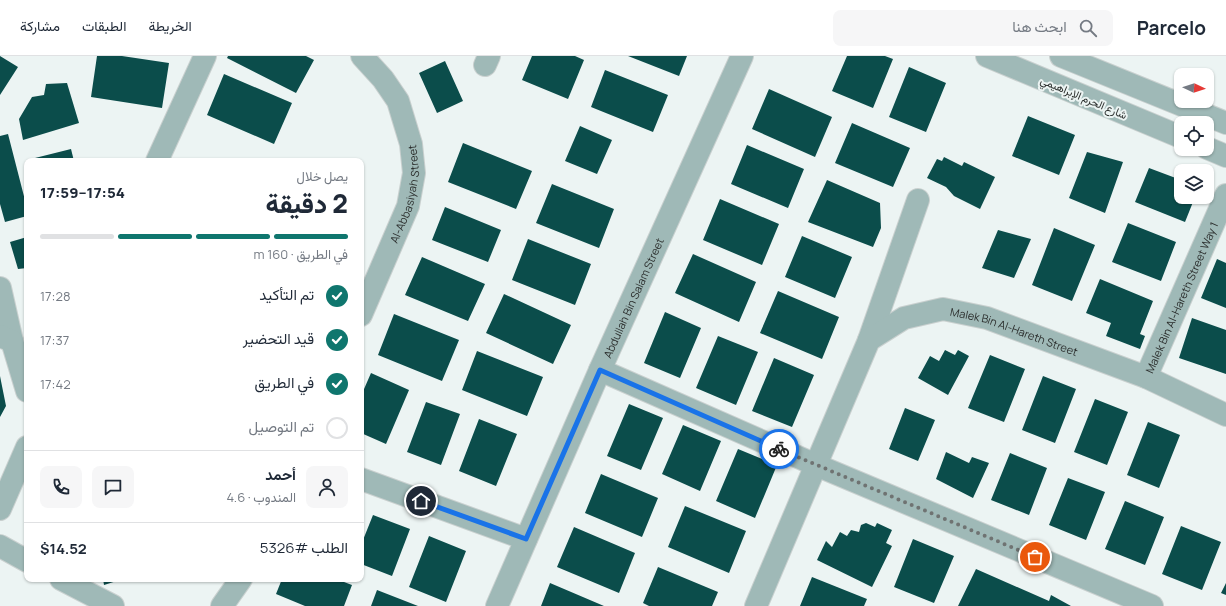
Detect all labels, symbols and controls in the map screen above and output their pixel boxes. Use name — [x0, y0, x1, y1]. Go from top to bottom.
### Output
search box — [833, 10, 1113, 46]
text: Parcelo — [1137, 15, 1206, 41]
text: مشاركة — [20, 16, 60, 35]
text: الطبقات — [82, 16, 126, 35]
text: الخريطة — [148, 16, 192, 35]
text: ابحث هنا — [1012, 16, 1067, 37]
icon: search — [1077, 17, 1099, 39]
north arrow — [1174, 68, 1214, 108]
map controls — [1174, 68, 1214, 204]
street label: شارع الحرم الإبراهيمي — [1037, 72, 1130, 125]
button: locate — [1174, 116, 1214, 156]
street label: Al-Abbasiyah Street — [386, 144, 422, 245]
button: layers — [1174, 164, 1214, 204]
text: يصل خلال — [297, 167, 348, 185]
text: 17:54–17:59 — [40, 182, 125, 203]
text: 2 دقيقة — [266, 185, 348, 221]
street label: Malek Bin Al-Hareth Street Way 1 — [1141, 219, 1221, 375]
street label: Abdullah Bin Salam Street — [599, 235, 666, 360]
text: في الطريق · 160 m — [254, 245, 348, 263]
text: تم التأكيد — [259, 284, 314, 305]
icon: check — [326, 285, 348, 307]
text: 17:28 — [40, 287, 70, 305]
street label: Malek Bin Al-Hareth Street — [949, 303, 1080, 359]
text: قيد التحضير — [243, 328, 314, 349]
icon: check — [326, 329, 348, 351]
text: 17:37 — [40, 331, 69, 349]
text: في الطريق — [254, 372, 314, 393]
icon: check — [326, 373, 348, 395]
text: 17:42 — [40, 375, 71, 393]
text: تم التوصيل — [248, 416, 314, 437]
courier — [759, 429, 799, 469]
icon: bike — [768, 438, 790, 460]
text: أحمد — [265, 464, 296, 485]
button: phone — [40, 466, 82, 508]
button: chat — [92, 466, 134, 508]
button: person — [306, 466, 348, 508]
pin — [404, 484, 438, 518]
text: المندوب · 4.6 — [226, 488, 296, 506]
icon: home — [410, 490, 432, 512]
text: الطلب #5326 — [260, 537, 348, 558]
text: $14.52 — [40, 538, 87, 559]
pin — [1018, 540, 1052, 574]
icon: bag — [1024, 546, 1046, 568]

